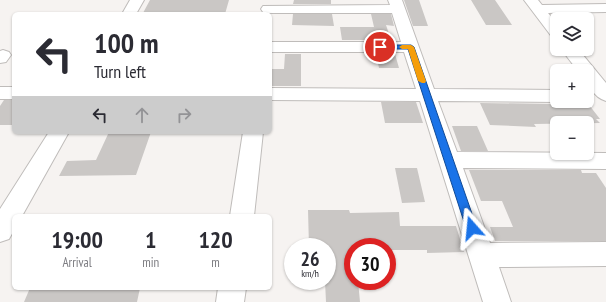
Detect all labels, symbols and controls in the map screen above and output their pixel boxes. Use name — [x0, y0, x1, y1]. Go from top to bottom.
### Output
map controls — [550, 12, 594, 160]
button: layers — [550, 12, 594, 56]
text: 100 m — [94, 24, 158, 61]
icon: left — [28, 28, 80, 80]
pin — [363, 30, 397, 64]
icon: arrive — [369, 36, 391, 58]
text: Turn left — [94, 60, 146, 83]
button: + — [550, 64, 594, 108]
icon: left — [89, 104, 111, 126]
icon: ahead — [131, 104, 153, 126]
icon: right — [173, 104, 195, 126]
button: − — [550, 116, 594, 160]
position arrow — [451, 207, 493, 249]
text: 19:00 — [51, 224, 103, 255]
text: 1 — [145, 224, 156, 255]
text: 120 — [198, 224, 233, 255]
speed limit sign: 30 — [344, 238, 396, 290]
text: 26 — [300, 246, 320, 272]
text: Arrival — [62, 254, 92, 271]
text: min — [142, 254, 159, 271]
text: m — [211, 254, 220, 271]
text: km/h — [301, 267, 319, 280]

